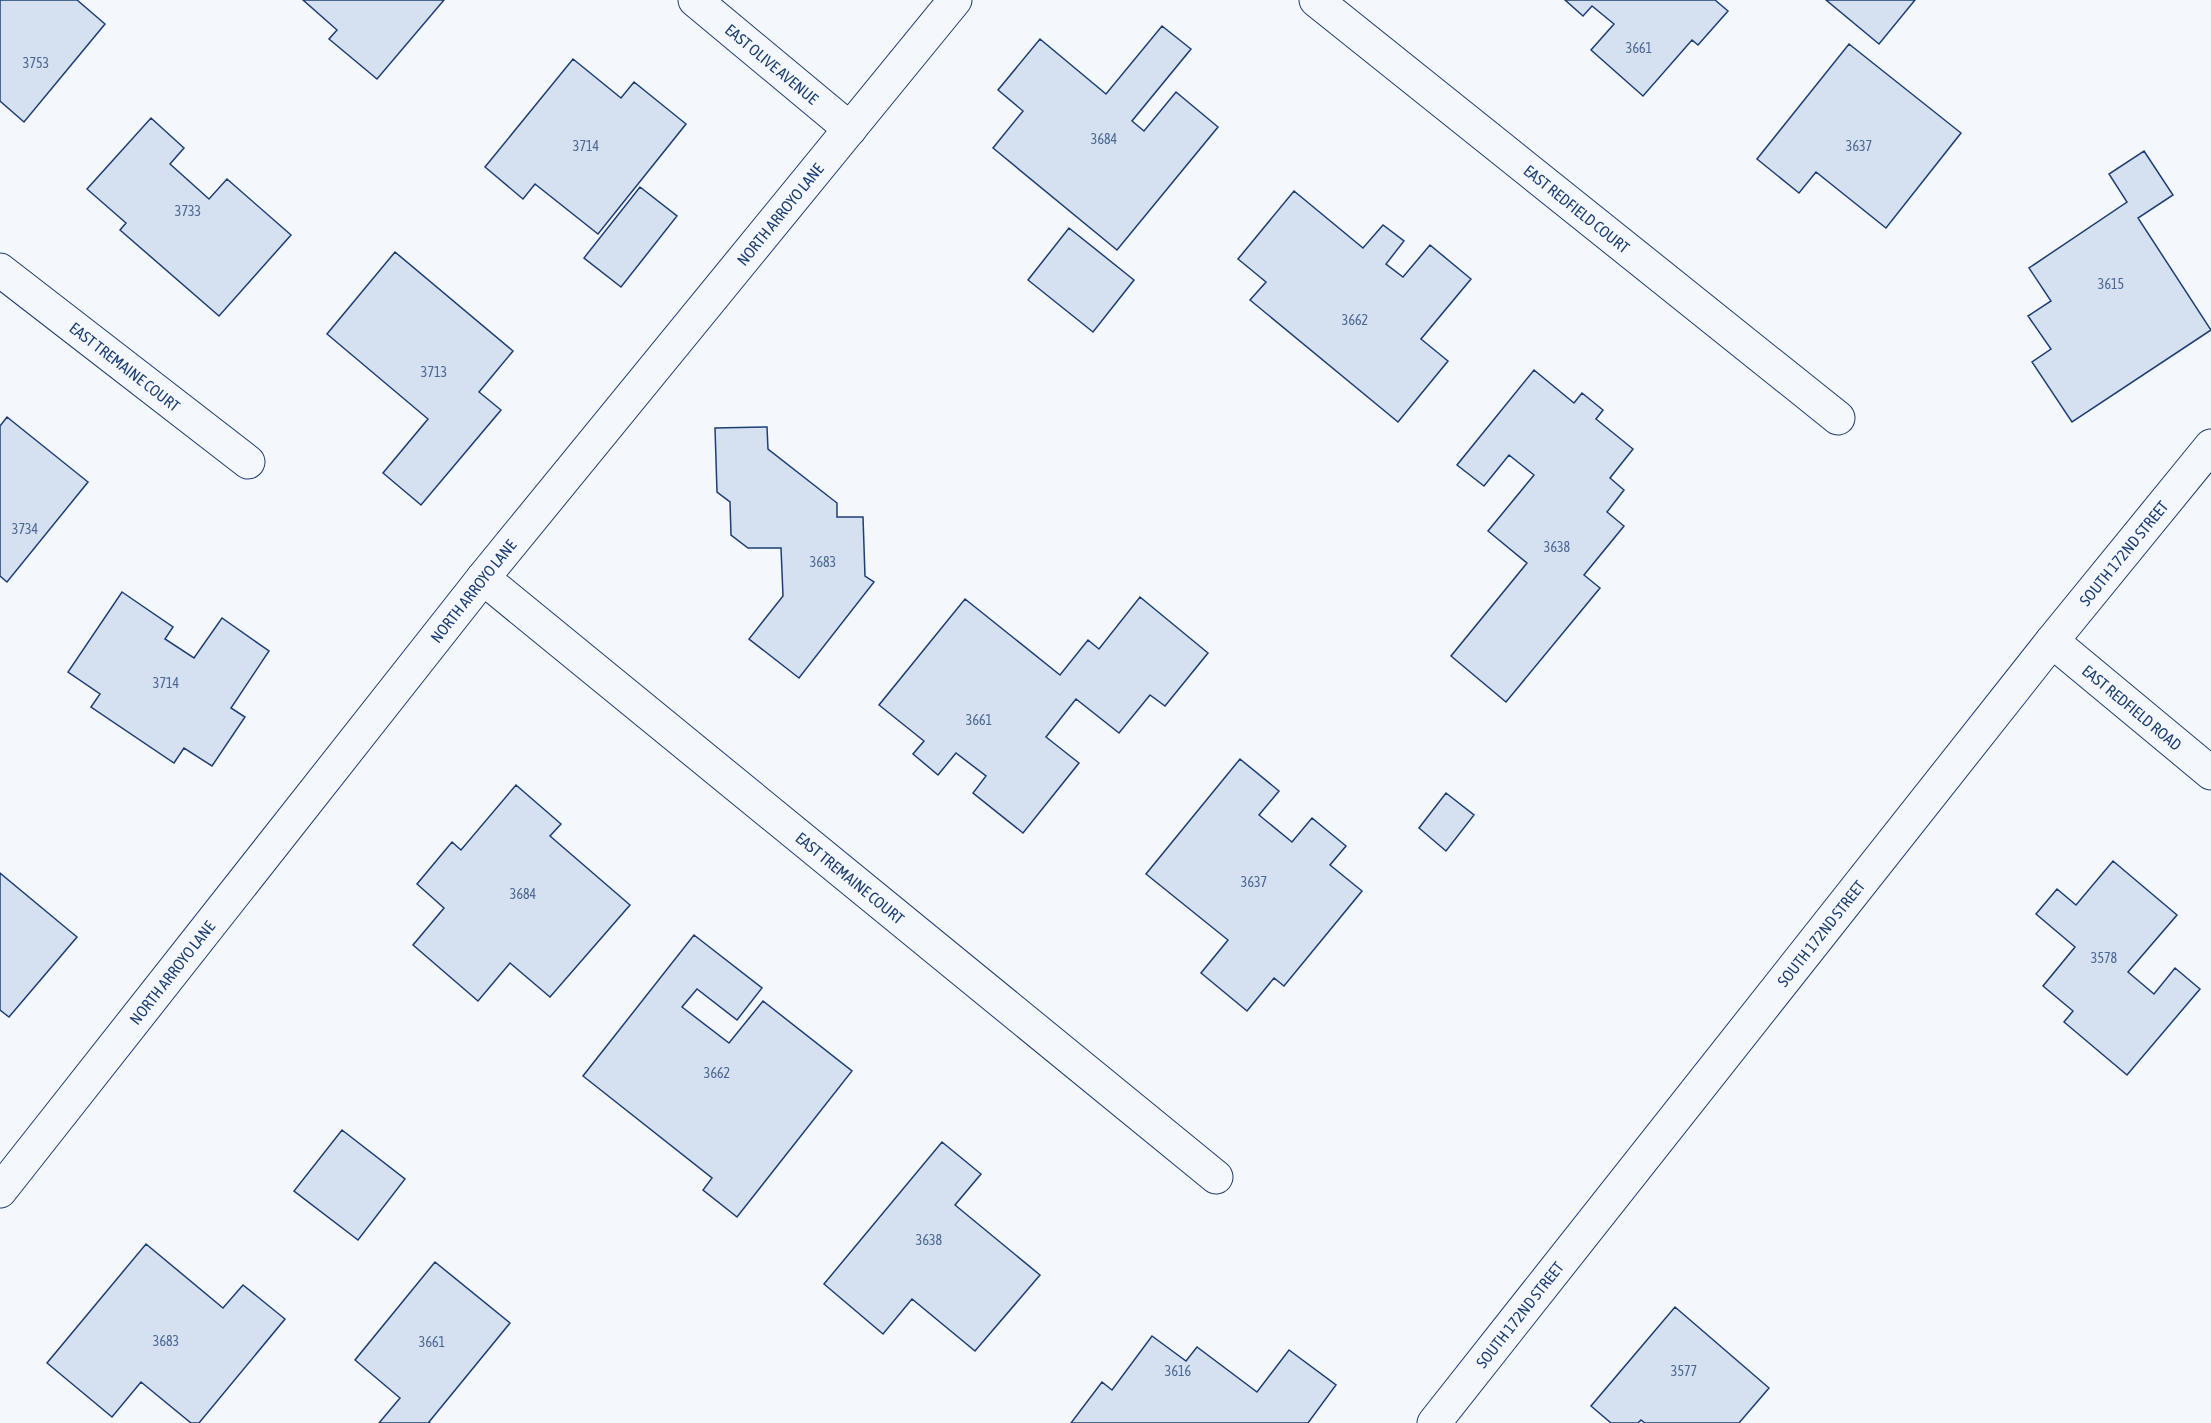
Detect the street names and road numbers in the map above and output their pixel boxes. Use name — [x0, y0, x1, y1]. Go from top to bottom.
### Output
street label: EAST OLIVE AVENUE — [722, 20, 822, 108]
street label: NORTH ARROYO LANE — [733, 159, 827, 269]
street label: EAST REDFIELD COURT — [1520, 161, 1633, 256]
street label: EAST TREMAINE COURT — [66, 318, 184, 415]
street label: SOUTH 172ND STREET — [2076, 497, 2172, 609]
street label: NORTH ARROYO LANE — [427, 536, 520, 646]
street label: EAST REDFIELD ROAD — [2079, 661, 2185, 754]
street label: EAST TREMAINE COURT — [792, 828, 908, 927]
street label: SOUTH 172ND STREET — [1774, 877, 1868, 990]
street label: NORTH ARROYO LANE — [126, 917, 218, 1028]
street label: SOUTH 172ND STREET — [1472, 1258, 1567, 1371]

